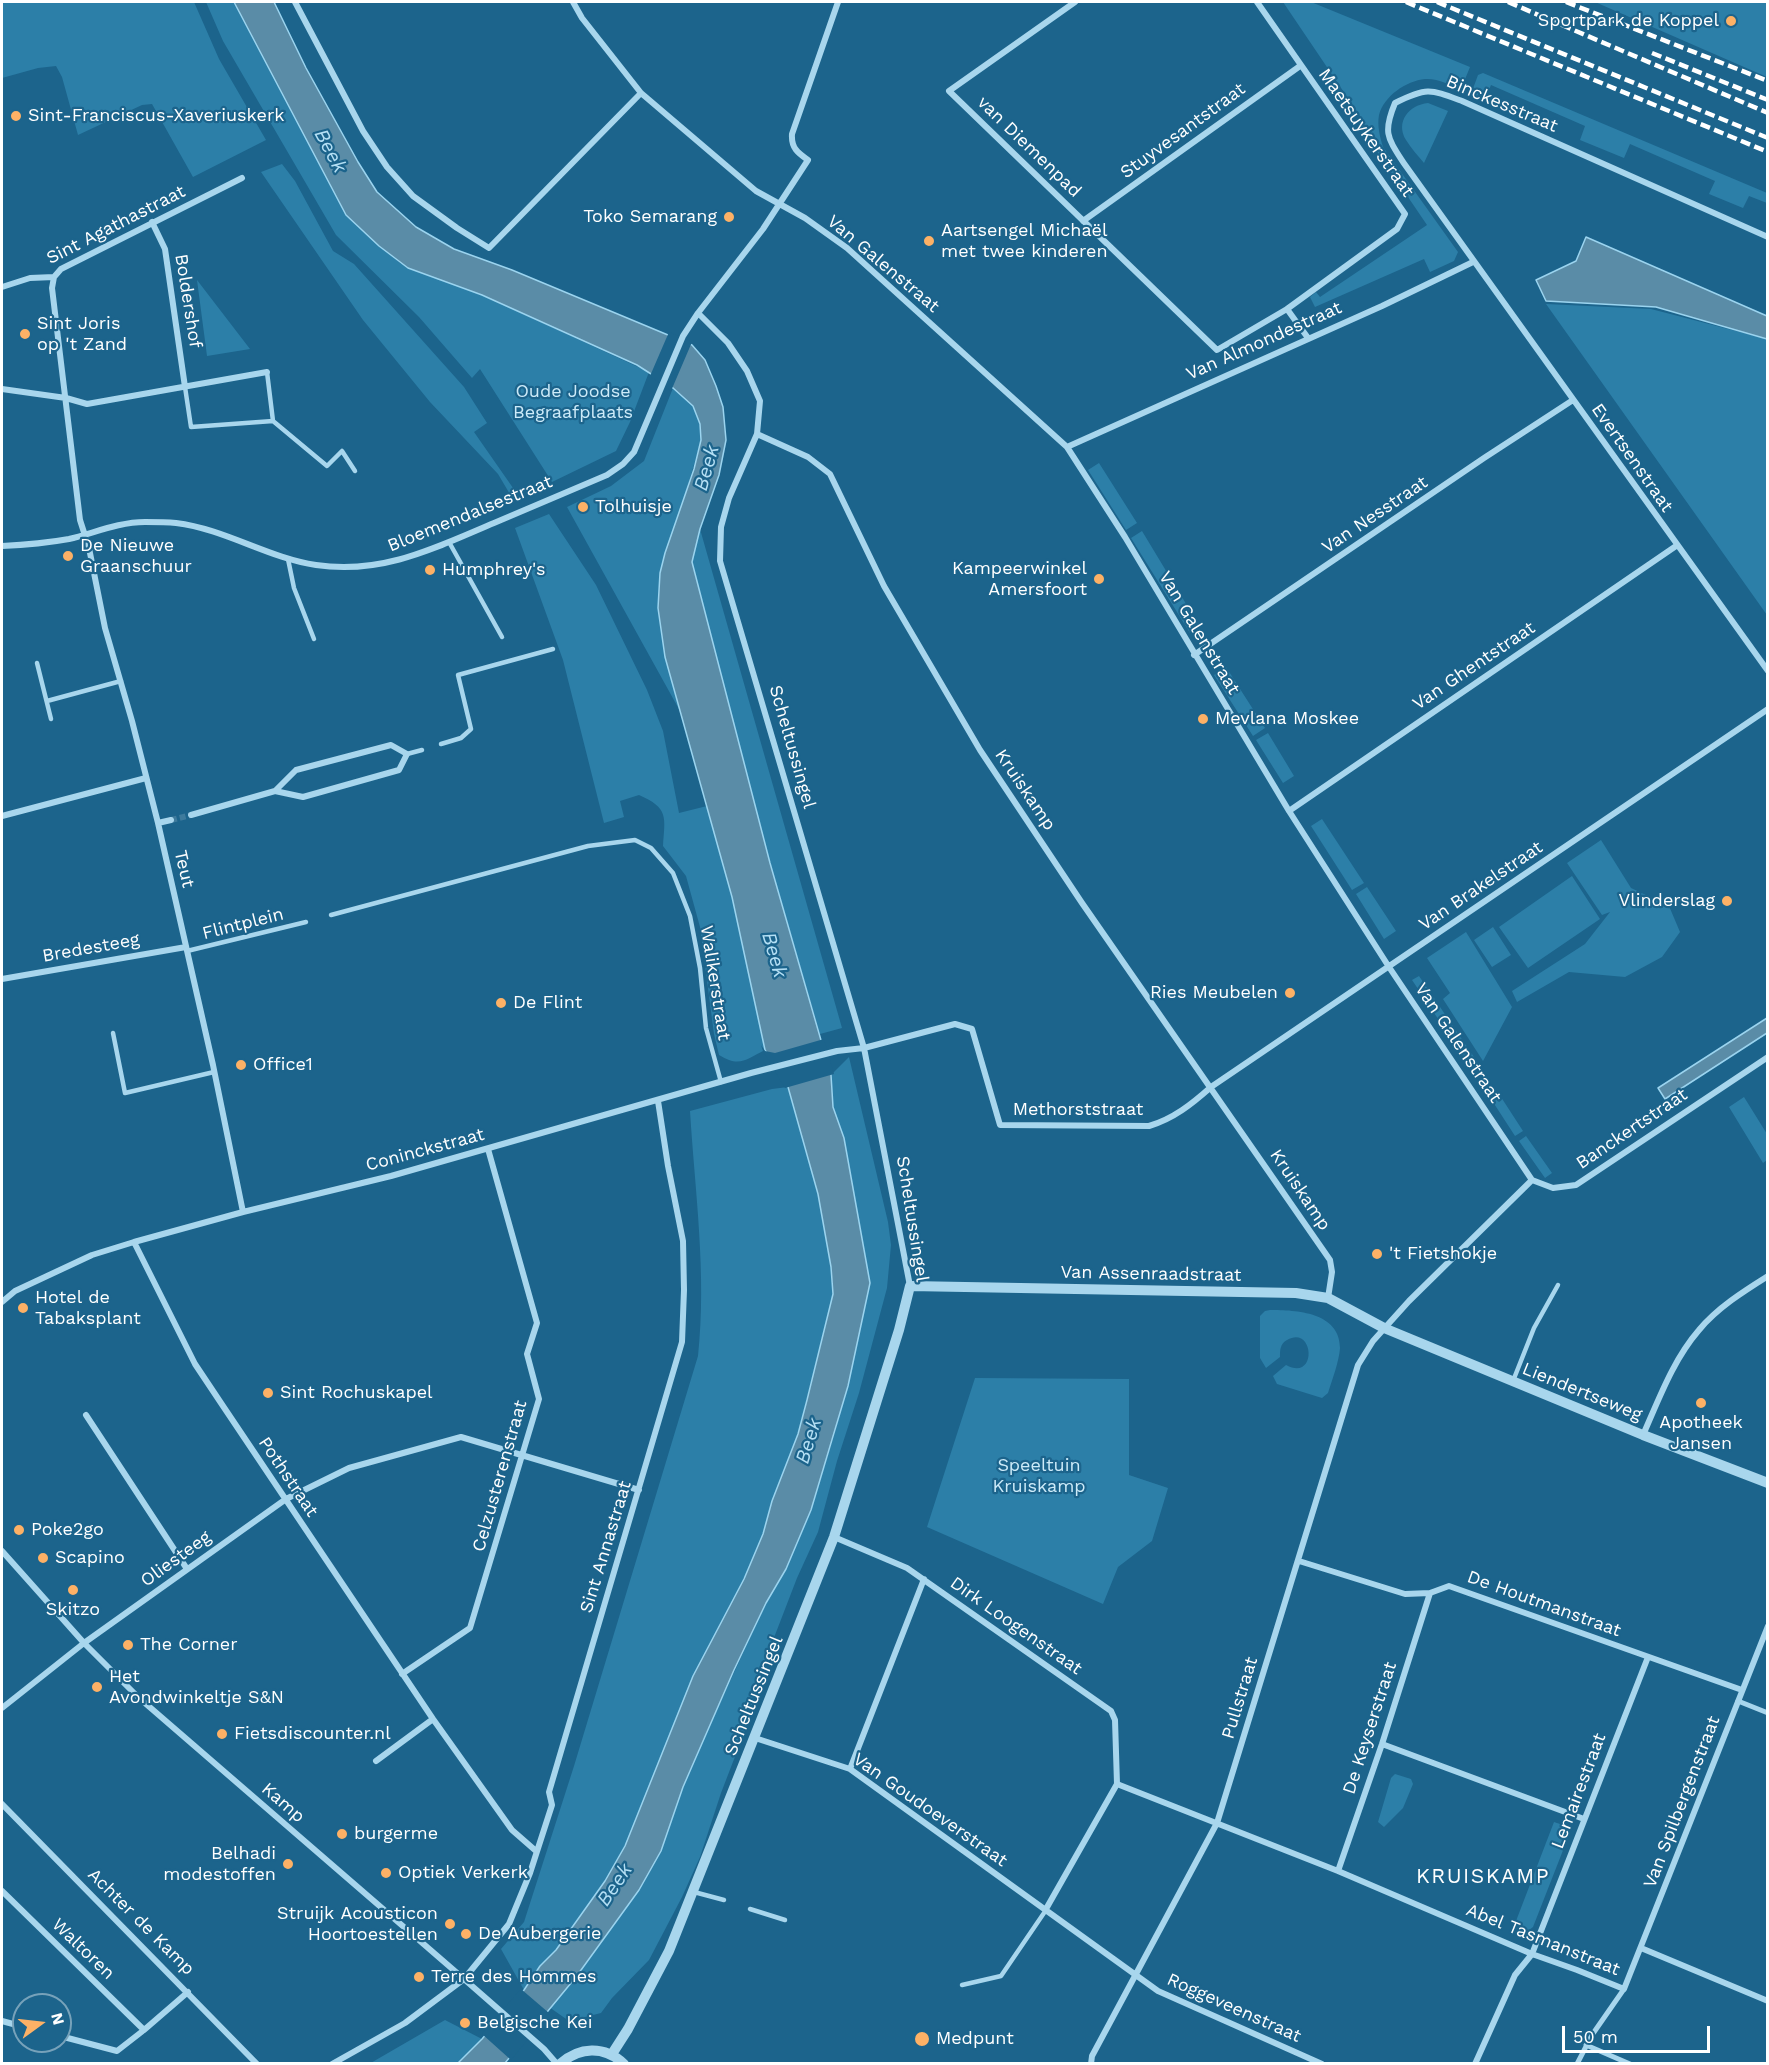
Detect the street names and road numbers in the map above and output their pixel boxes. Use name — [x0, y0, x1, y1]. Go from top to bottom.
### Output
street label: Maetsuykerstraat — [1314, 65, 1418, 201]
street label: Binckesstraat — [1443, 71, 1561, 137]
street label: Stuyvesantstraat — [1116, 78, 1250, 184]
street label: van Diemenpad — [973, 92, 1085, 202]
street label: Sint Agathastraat — [43, 181, 189, 269]
street label: Van Galenstraat — [822, 211, 944, 317]
street label: Boldershof — [170, 252, 206, 350]
street label: Van Almondestraat — [1183, 297, 1345, 385]
street label: Evertsenstraat — [1587, 400, 1677, 516]
street label: Bloemendalsestraat — [385, 471, 555, 557]
street label: Van Nesstraat — [1318, 472, 1432, 558]
street label: Van Galenstraat — [1154, 567, 1244, 699]
street label: Van Ghentstraat — [1409, 617, 1539, 715]
street label: Scheltussingel — [764, 683, 820, 811]
street label: Kruiskamp — [990, 745, 1060, 835]
street label: Van Brakelstraat — [1415, 837, 1547, 935]
street label: Teut — [169, 848, 199, 890]
street label: Flintplein — [200, 903, 286, 945]
street label: Walikerstraat — [695, 924, 735, 1042]
street label: Bredesteeg — [41, 929, 141, 967]
street label: Van Galenstraat — [1410, 979, 1506, 1107]
street label: Banckertstraat — [1572, 1084, 1692, 1174]
street label: Methorststraat — [1013, 1099, 1143, 1121]
street label: Coninckstraat — [363, 1124, 487, 1176]
street label: Kruiskamp — [1265, 1145, 1335, 1235]
street label: Scheltussingel — [891, 1154, 933, 1284]
street label: Van Assenraadstraat — [1060, 1262, 1242, 1286]
street label: Liendertseweg — [1519, 1358, 1645, 1426]
street label: Celzusterenstraat — [468, 1398, 532, 1554]
street label: Pothstraat — [253, 1433, 323, 1521]
street label: Sint Annastraat — [576, 1478, 636, 1616]
street label: Oliesteeg — [137, 1526, 215, 1592]
street label: De Houtmanstraat — [1464, 1566, 1624, 1642]
street label: Dirk Loogenstraat — [946, 1572, 1086, 1680]
street label: Scheltussingel — [720, 1633, 788, 1759]
street label: Pullstraat — [1217, 1654, 1263, 1742]
street label: De Keyserstraat — [1338, 1659, 1402, 1797]
street label: Van Spilbergenstraat — [1639, 1713, 1725, 1891]
street label: Lemairestraat — [1547, 1730, 1611, 1852]
street label: Van Goudoeverstraat — [849, 1748, 1011, 1872]
street label: Kamp — [257, 1778, 309, 1828]
street label: Achter de Kamp — [83, 1864, 199, 1980]
street label: Abel Tasmanstraat — [1463, 1899, 1623, 1981]
street label: Waltoren — [47, 1914, 119, 1984]
street label: Roggeveenstraat — [1164, 1969, 1304, 2047]

